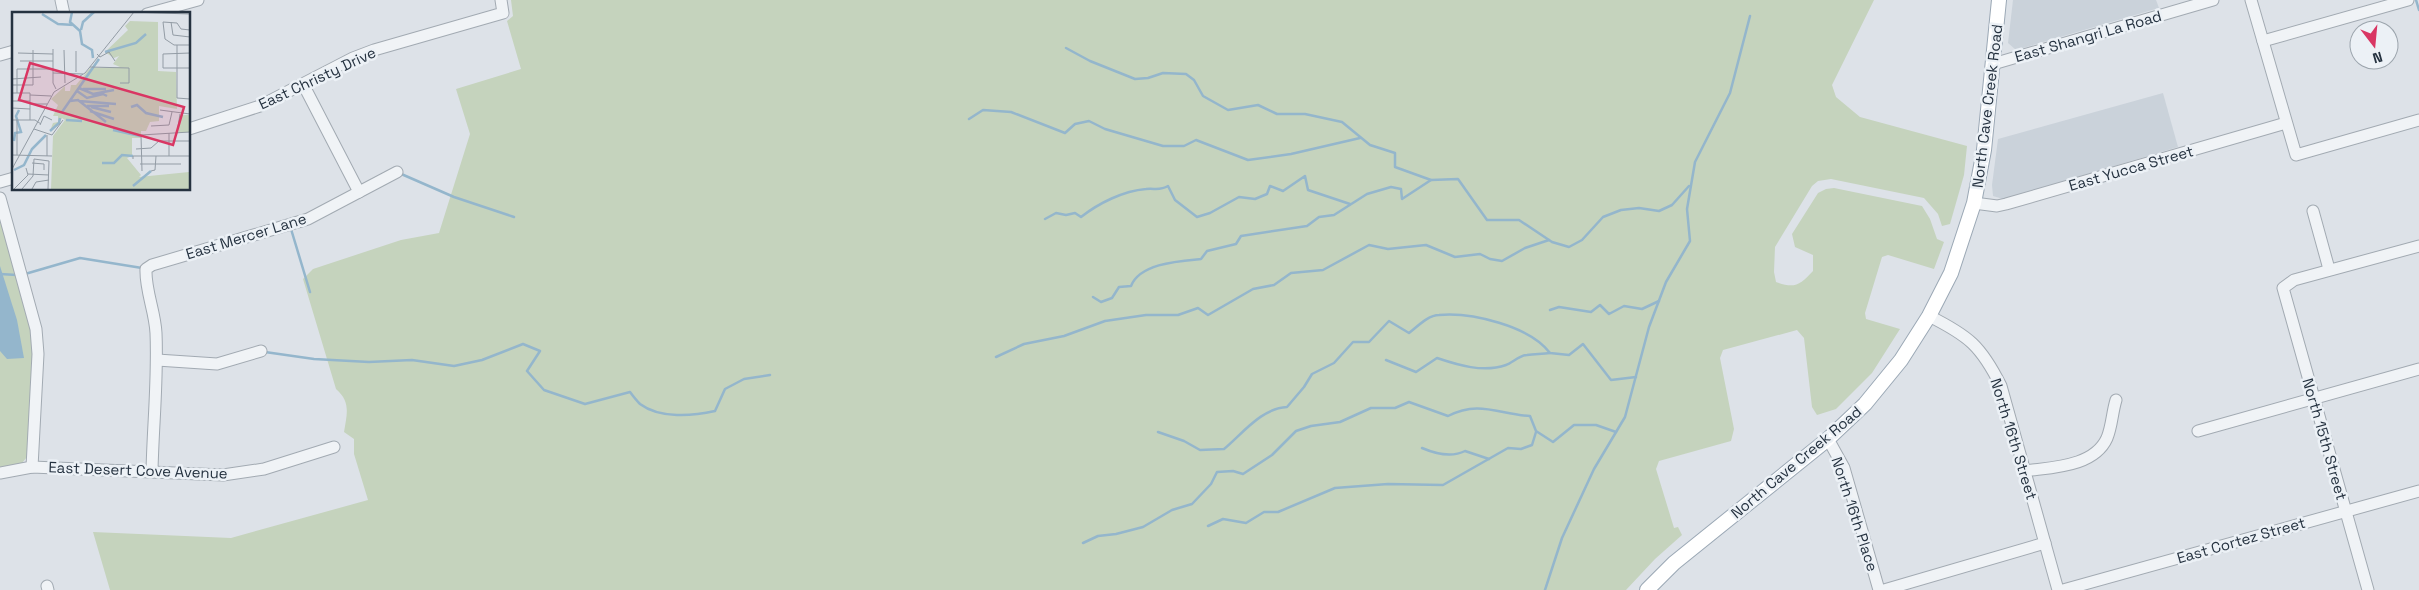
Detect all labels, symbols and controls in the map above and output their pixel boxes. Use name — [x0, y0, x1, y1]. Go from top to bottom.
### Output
street label: East Shangri La Road — [2012, 6, 2164, 66]
inset map — [12, 12, 190, 190]
north arrow — [2349, 20, 2399, 70]
street label: North Cave Creek Road — [1968, 23, 2006, 189]
street label: East Christy Drive — [255, 42, 379, 114]
text: N — [2371, 48, 2385, 67]
street label: East Yucca Street — [2066, 141, 2196, 195]
street label: East Mercer Lane — [183, 209, 309, 263]
street label: North 16th Street — [1986, 376, 2042, 502]
street label: North 15th Street — [2299, 376, 2352, 502]
street label: North Cave Creek Road — [1727, 402, 1865, 522]
street label: North 16th Place — [1828, 454, 1882, 574]
street label: East Desert Cove Avenue — [48, 457, 228, 483]
street label: East Cortez Street — [2175, 513, 2308, 567]

